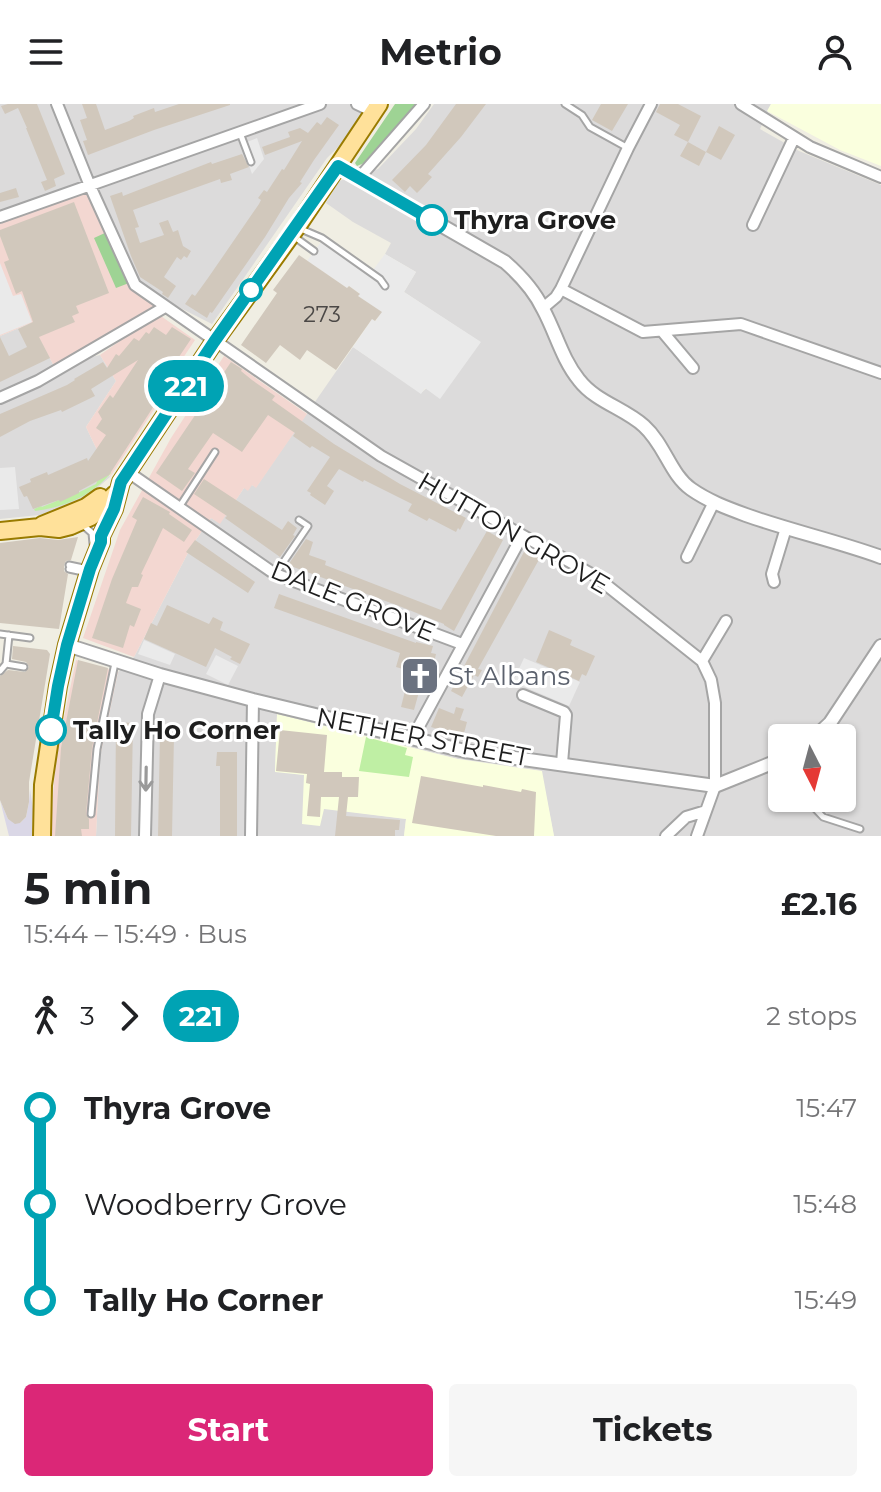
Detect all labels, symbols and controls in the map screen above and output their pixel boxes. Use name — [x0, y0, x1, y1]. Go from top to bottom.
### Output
icon: menu — [24, 30, 68, 74]
text: Metrio — [379, 30, 502, 74]
icon: person — [813, 30, 857, 74]
place label: Thyra Grove — [454, 204, 616, 236]
marker: Thyra Grove — [417, 205, 447, 235]
unlabelled marker — [240, 279, 262, 301]
house number: 273 — [303, 301, 341, 328]
line badge: 221 — [140, 360, 232, 412]
text: 221 — [164, 369, 208, 403]
street label: HUTTON GROVE — [412, 465, 616, 601]
street label: DALE GROVE — [266, 553, 440, 649]
church icon: St Albans — [399, 655, 441, 697]
place label: St Albans — [448, 660, 570, 692]
street label: NETHER STREET — [314, 701, 533, 773]
place label: Tally Ho Corner — [73, 714, 281, 746]
marker: Tally Ho Corner — [36, 715, 66, 745]
north arrow — [768, 724, 856, 812]
map controls — [768, 724, 856, 812]
one-way arrow — [139, 765, 154, 792]
text: 5 min — [24, 861, 152, 915]
text: £2.16 — [781, 886, 857, 923]
text: 15:44 – 15:49 · Bus — [24, 918, 247, 950]
icon: walk — [24, 994, 68, 1038]
icon: forward — [107, 994, 151, 1038]
text: 221 — [179, 999, 223, 1033]
text: 3 — [80, 1000, 95, 1032]
text: 2 stops — [766, 1000, 857, 1032]
text: Thyra Grove — [84, 1090, 271, 1127]
text: 15:47 — [796, 1092, 857, 1124]
text: Woodberry Grove — [84, 1186, 347, 1223]
text: 15:48 — [793, 1188, 857, 1220]
text: Tally Ho Corner — [84, 1282, 323, 1319]
text: 15:49 — [795, 1284, 857, 1316]
button: Start — [24, 1384, 433, 1476]
button: Tickets — [449, 1384, 857, 1476]

